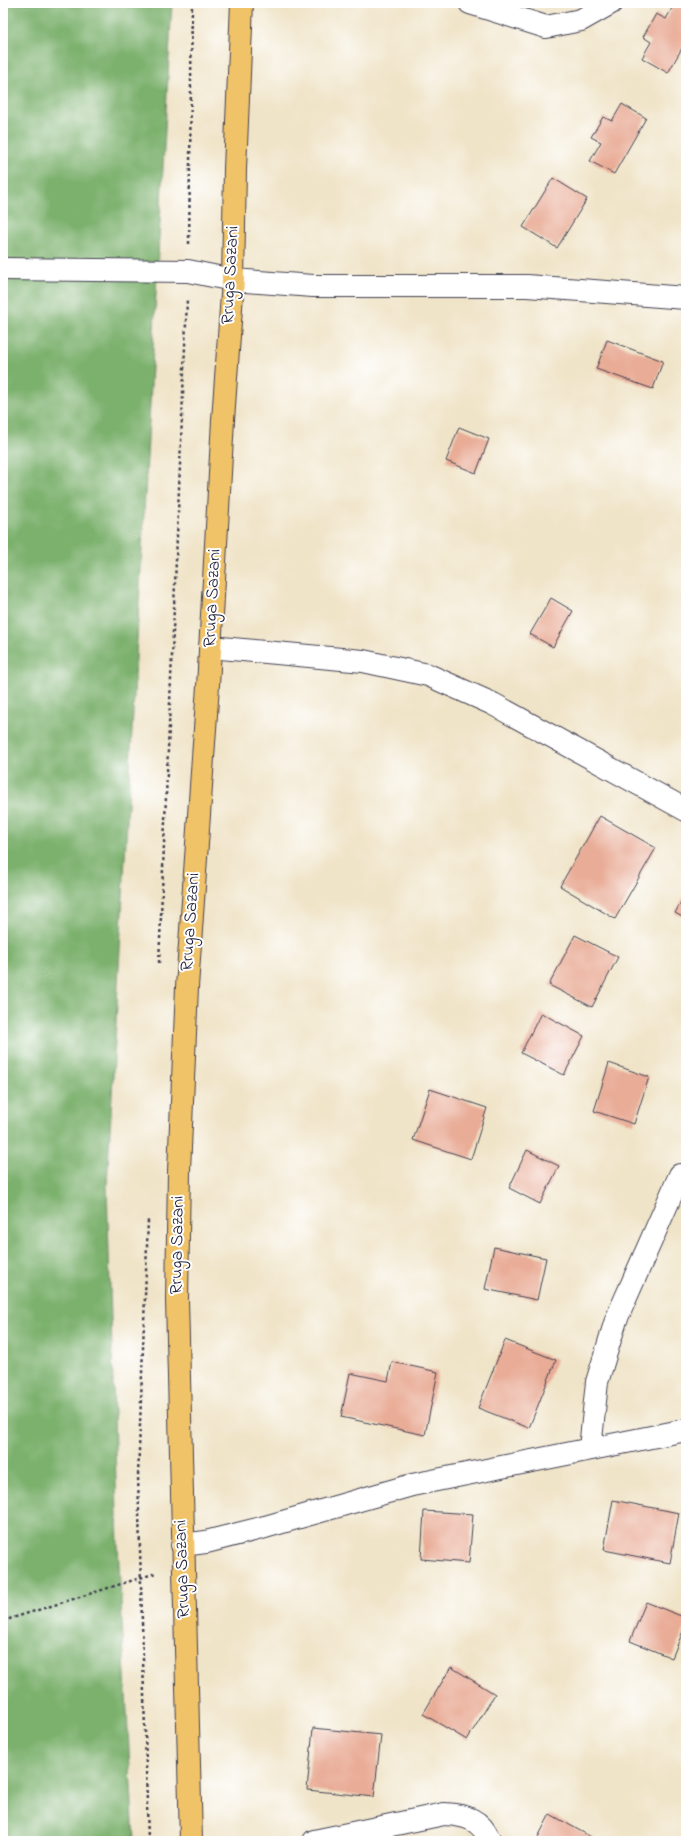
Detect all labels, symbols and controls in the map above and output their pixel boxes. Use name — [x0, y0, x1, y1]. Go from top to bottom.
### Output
street label: Rruga Sazani — [215, 225, 248, 325]
street label: Rruga Sazani — [197, 548, 230, 648]
street label: Rruga Sazani — [175, 872, 208, 972]
street label: Rruga Sazani — [164, 1195, 193, 1295]
street label: Rruga Sazani — [168, 1519, 199, 1619]

